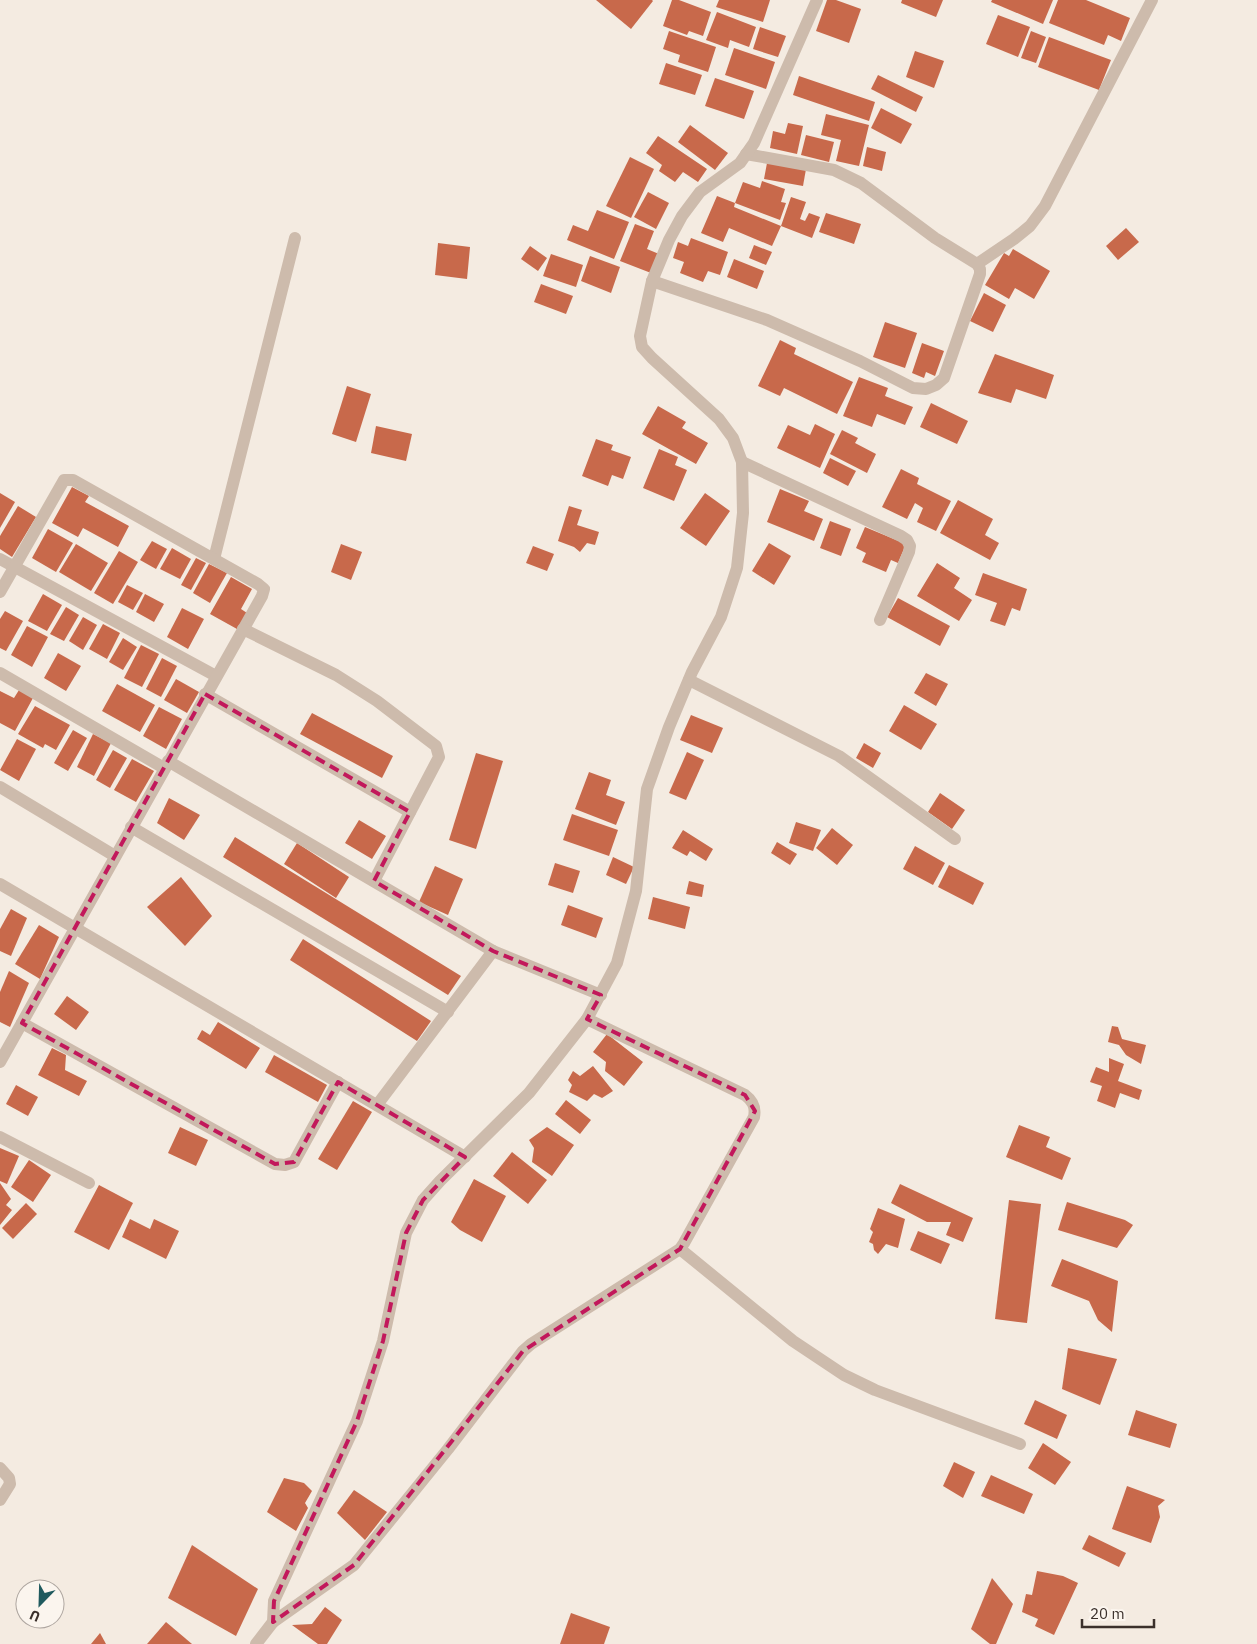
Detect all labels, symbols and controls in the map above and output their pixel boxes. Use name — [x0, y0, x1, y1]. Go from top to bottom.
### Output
north arrow — [15, 1579, 65, 1629]
scale bar — [1082, 1596, 1154, 1628]
text: 20 m — [1090, 1604, 1125, 1623]
text: U — [27, 1606, 43, 1626]

